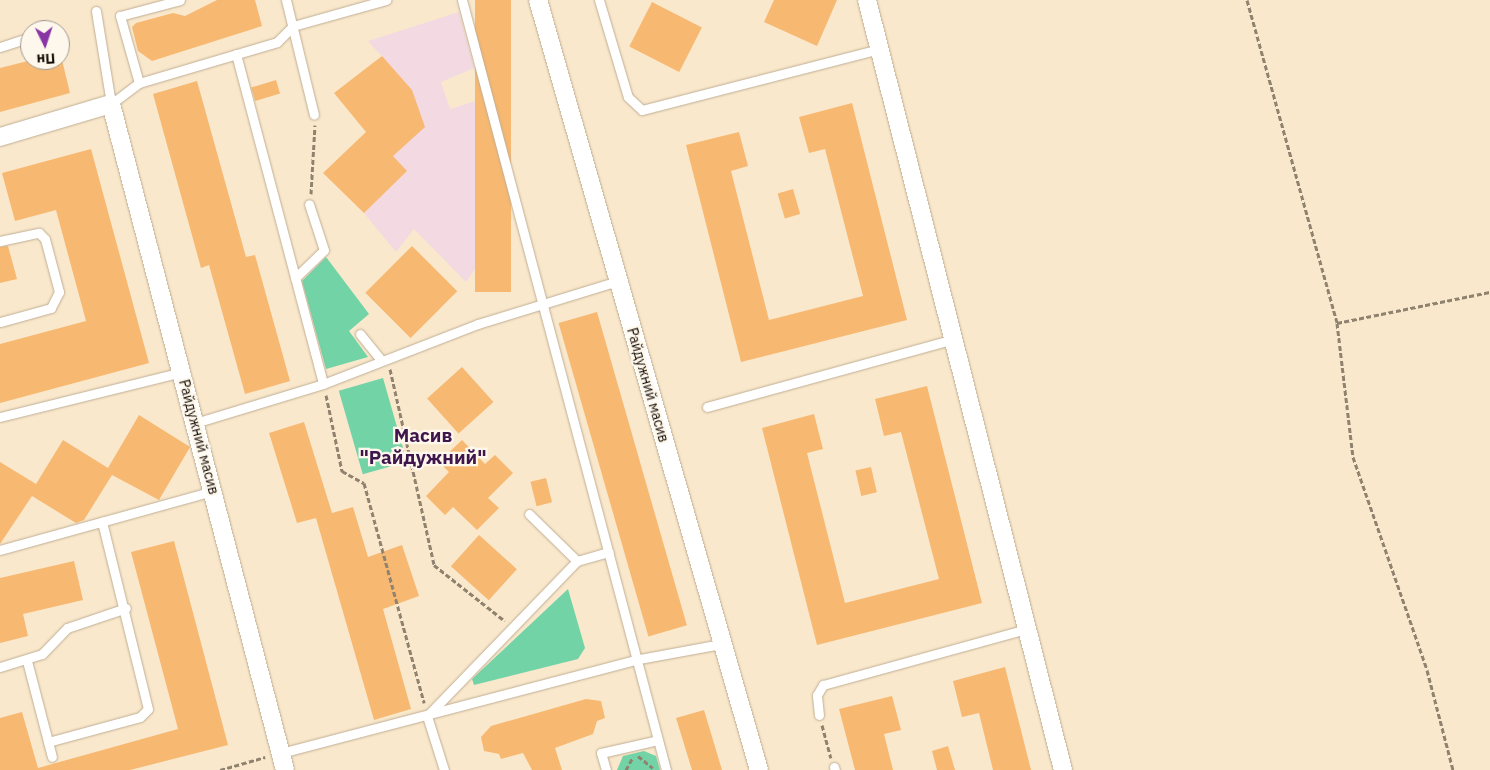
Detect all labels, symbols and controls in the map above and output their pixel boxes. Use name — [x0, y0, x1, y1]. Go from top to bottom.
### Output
north arrow — [20, 20, 70, 70]
text: Пн — [36, 49, 56, 69]
street label: Райдужний масив — [624, 326, 672, 444]
street label: Райдужний масив — [176, 378, 222, 496]
district label: Масив "Райдужний" — [359, 425, 487, 469]

